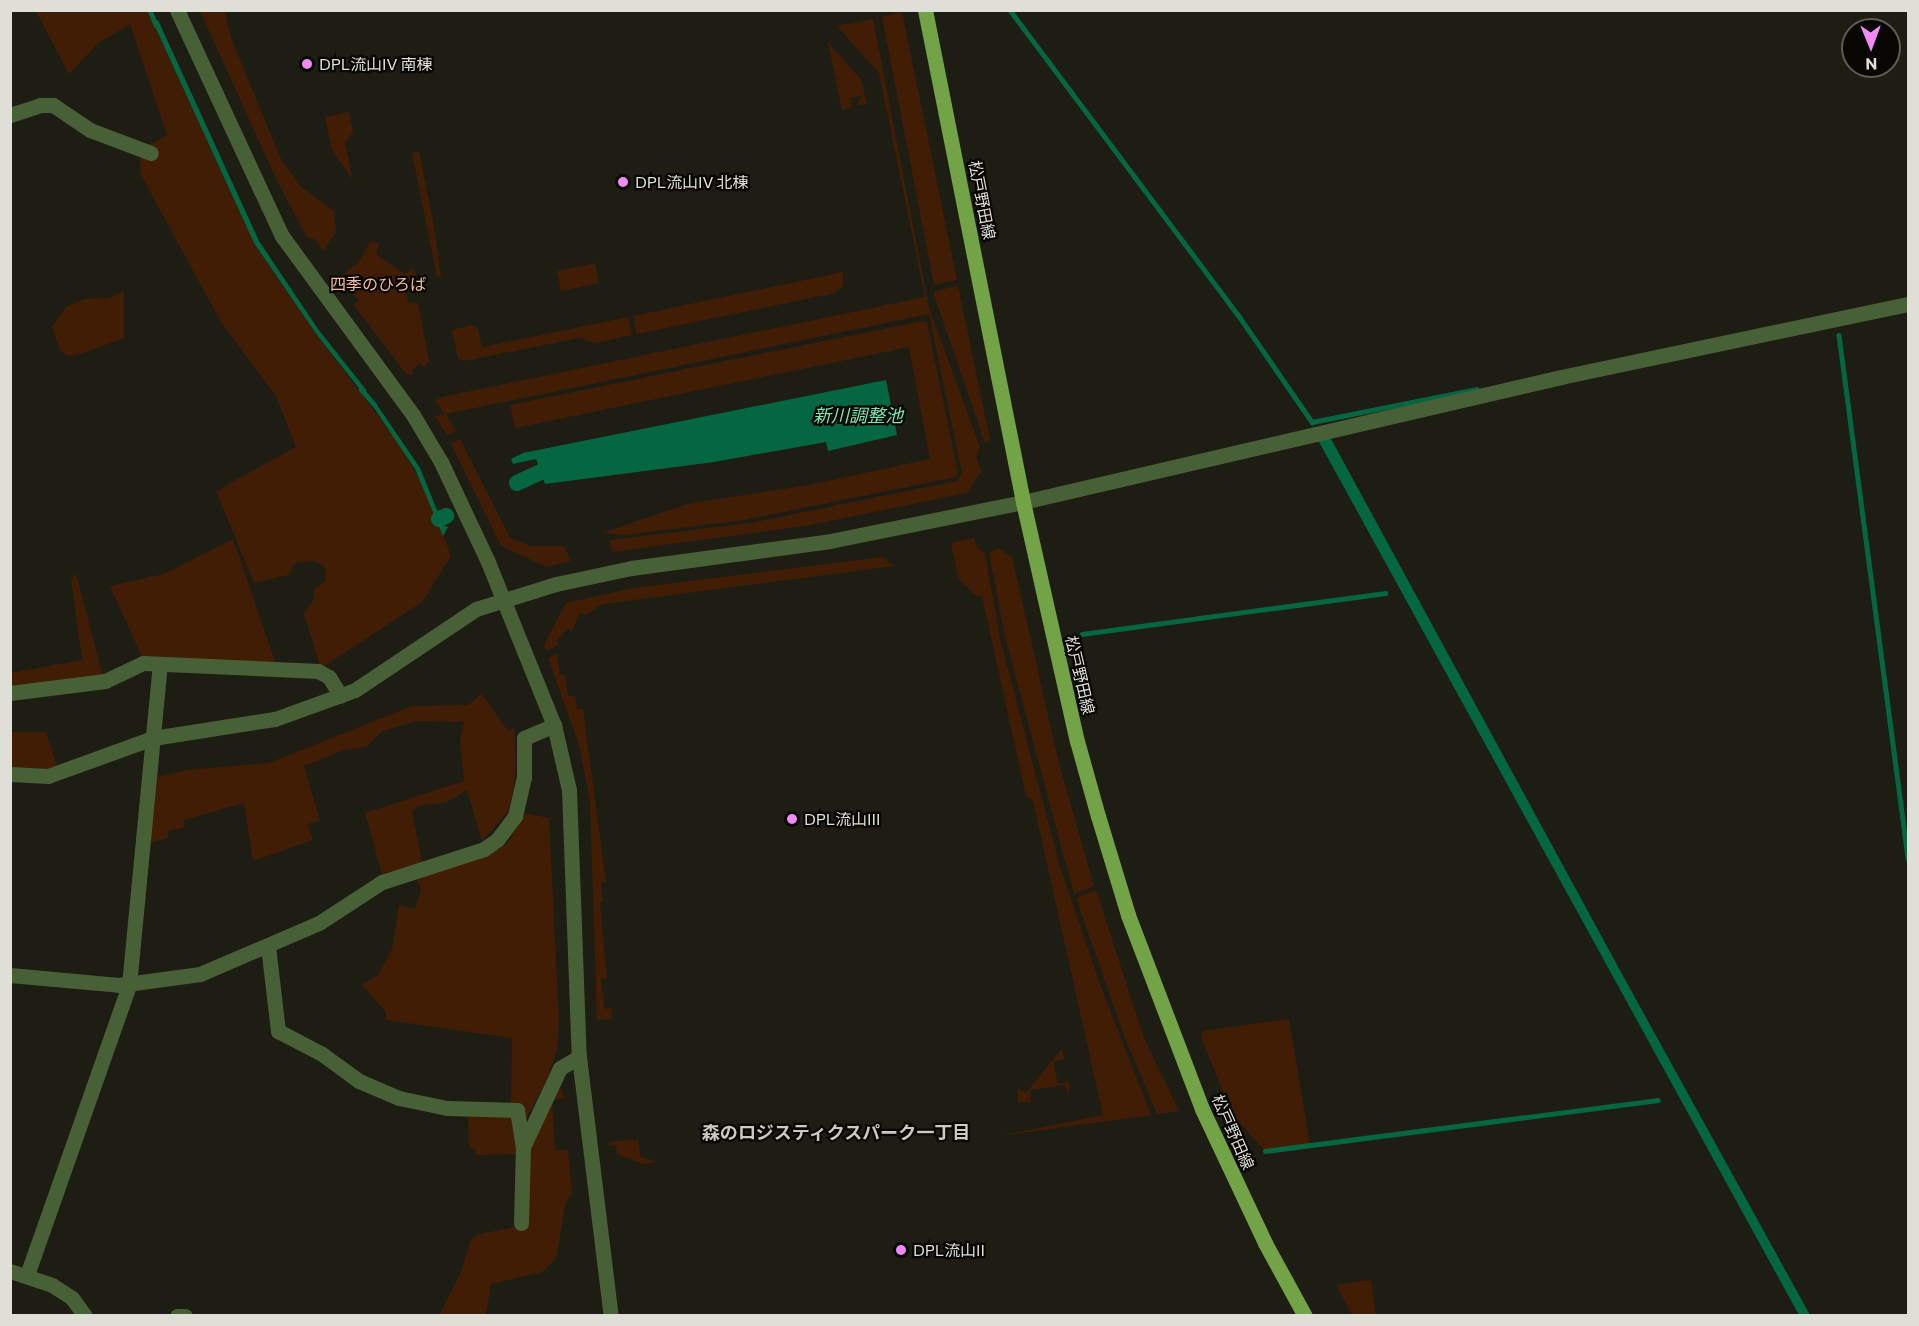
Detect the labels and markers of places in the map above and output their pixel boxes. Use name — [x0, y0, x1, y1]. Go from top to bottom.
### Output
place label: DPL流山IV 南棟 — [319, 54, 433, 74]
marker: DPL流山IV 南棟 — [300, 57, 314, 71]
place label: DPL流山IV 北棟 — [635, 172, 749, 192]
marker: DPL流山IV 北棟 — [616, 175, 630, 189]
place label: DPL流山III — [804, 809, 880, 829]
marker: DPL流山III — [785, 812, 799, 826]
place label: DPL流山II — [913, 1240, 985, 1260]
marker: DPL流山II — [894, 1243, 908, 1257]

